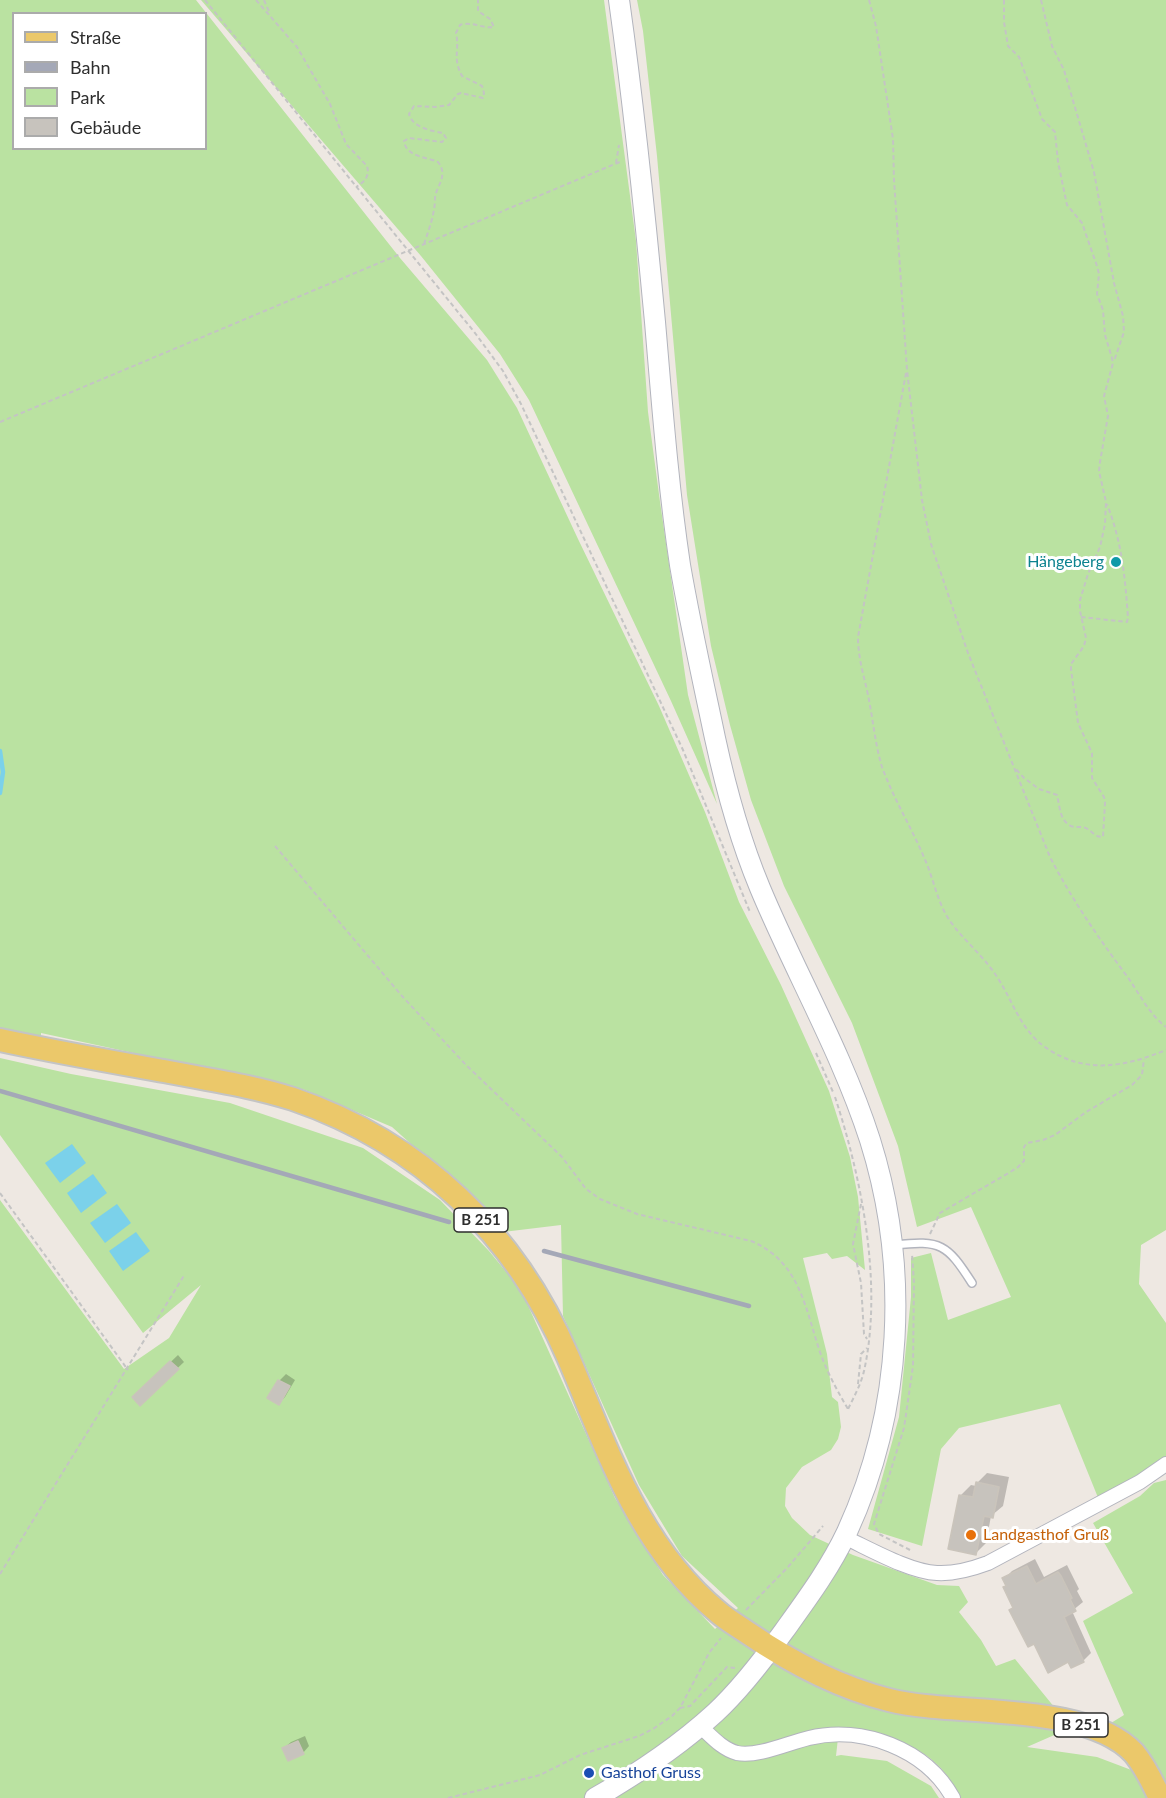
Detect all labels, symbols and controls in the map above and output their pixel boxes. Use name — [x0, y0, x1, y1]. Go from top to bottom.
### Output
legend — [12, 12, 207, 150]
text: Straße — [70, 26, 121, 48]
text: Bahn — [70, 56, 111, 78]
text: Park — [70, 86, 105, 108]
text: Gebäude — [70, 116, 141, 138]
place label: Hängeberg — [1027, 552, 1104, 572]
marker: Hängeberg — [1109, 555, 1123, 569]
road number: B 251 — [454, 1208, 508, 1232]
place label: Landgasthof Gruß — [983, 1525, 1109, 1545]
marker: Landgasthof Gruß — [964, 1528, 978, 1542]
road number: B 251 — [1054, 1713, 1108, 1737]
place label: Gasthof Gruss — [601, 1763, 701, 1783]
marker: Gasthof Gruss — [582, 1766, 596, 1780]

